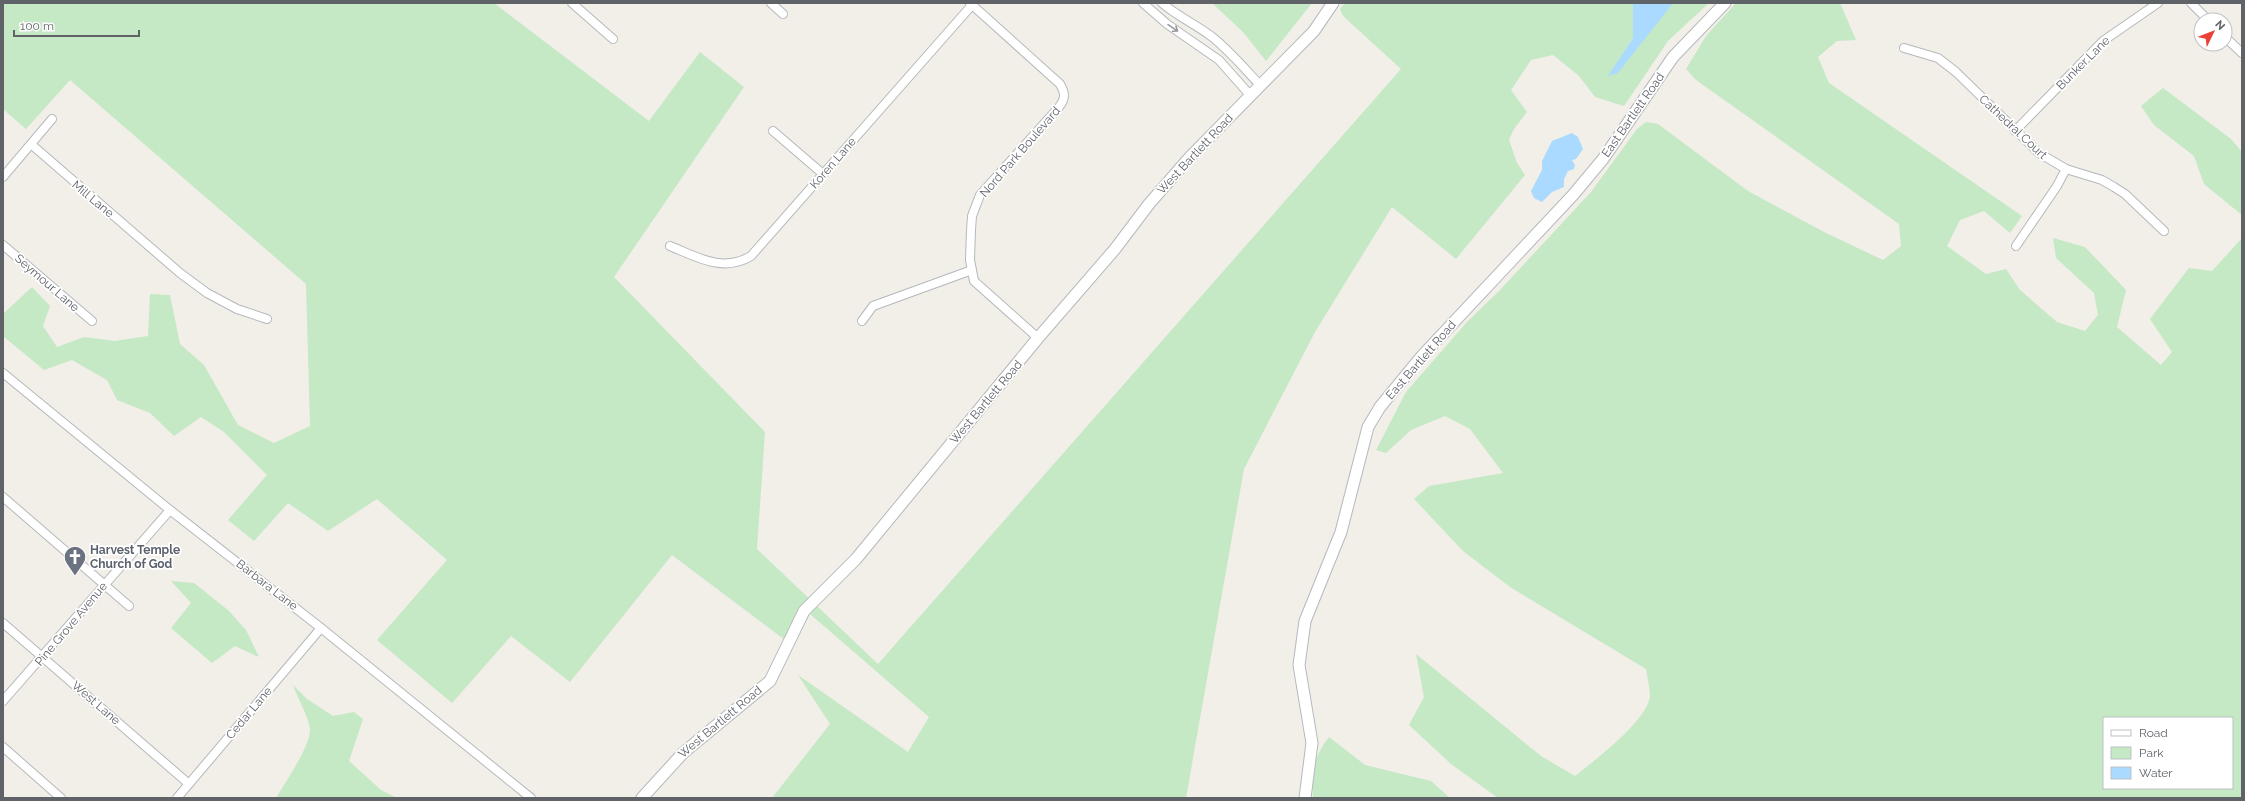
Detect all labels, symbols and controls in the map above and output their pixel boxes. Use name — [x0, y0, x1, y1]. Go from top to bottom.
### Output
scale bar — [14, 12, 139, 38]
north arrow — [2193, 12, 2233, 52]
text: N — [2212, 18, 2228, 33]
text: 100 m — [20, 19, 54, 33]
one-way arrow — [1167, 24, 1178, 32]
street label: Bunker Lane — [2053, 33, 2113, 93]
street label: East Bartlett Road — [1599, 70, 1667, 160]
street label: Cathedral Court — [1976, 92, 2050, 162]
street label: Nord Park Boulevard — [977, 104, 1063, 200]
street label: West Bartlett Road — [1154, 111, 1236, 197]
street label: Koren Lane — [807, 135, 859, 191]
street label: Mill Lane — [69, 178, 117, 220]
street label: Seymour Lane — [12, 251, 82, 315]
street label: East Bartlett Road — [1383, 318, 1459, 402]
street label: West Bartlett Road — [947, 357, 1025, 447]
place label: Harvest Temple Church of God — [90, 543, 180, 571]
church icon: Harvest Temple Church of God — [62, 544, 88, 577]
street label: Barbara Lane — [234, 557, 300, 613]
street label: Pine Grove Avenue — [32, 579, 110, 669]
street label: West Lane — [69, 678, 123, 728]
street label: West Bartlett Road — [675, 683, 765, 761]
street label: Cedar Lane — [223, 684, 275, 742]
legend — [2103, 717, 2233, 789]
text: Road — [2139, 726, 2168, 740]
text: Park — [2139, 746, 2164, 760]
text: Water — [2139, 766, 2173, 780]

